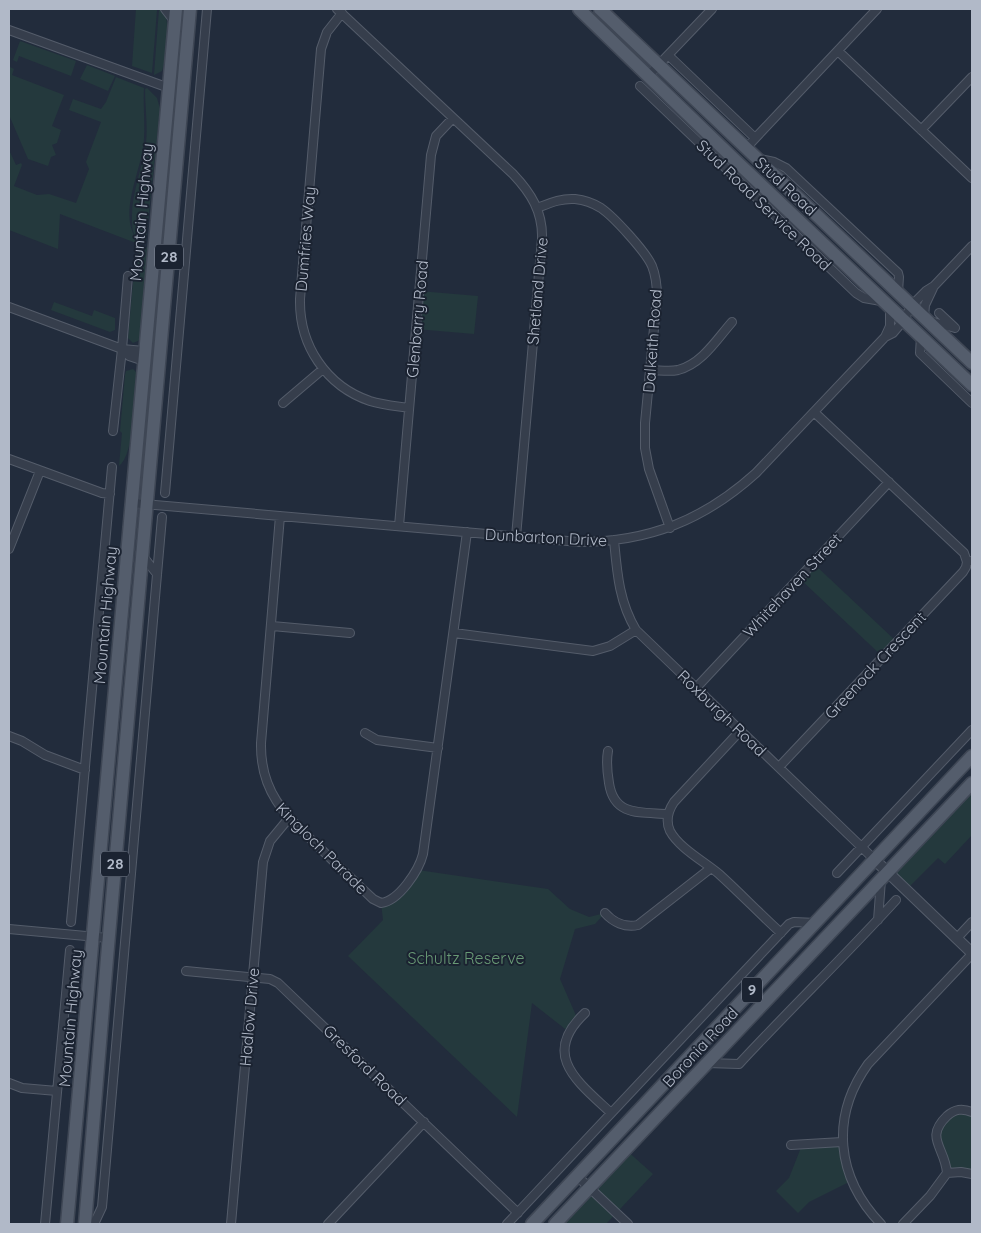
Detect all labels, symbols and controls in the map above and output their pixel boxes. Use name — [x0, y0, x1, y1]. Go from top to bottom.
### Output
street label: Stud Road Service Road — [692, 135, 836, 275]
street label: Mountain Highway — [125, 142, 157, 282]
street label: Stud Road — [751, 152, 821, 220]
street label: Dumfries Way — [290, 186, 320, 292]
street label: Shetland Drive — [522, 236, 552, 346]
road number: 28 — [155, 244, 183, 270]
street label: Glenbarry Road — [402, 259, 432, 379]
street label: Dalkeith Road — [638, 288, 666, 394]
street label: Dunbarton Drive — [484, 524, 608, 550]
street label: Whitehaven Street — [738, 529, 846, 641]
street label: Mountain Highway — [89, 545, 121, 685]
street label: Greenock Crescent — [820, 607, 930, 723]
street label: Roxburgh Road — [673, 666, 771, 760]
street label: Kingloch Parade — [272, 798, 372, 898]
road number: 28 — [101, 852, 129, 876]
street label: Mountain Highway — [54, 948, 86, 1088]
park label: Schultz Reserve — [407, 948, 525, 968]
street label: Hadlow Drive — [235, 967, 263, 1067]
road number: 9 — [742, 978, 762, 1002]
street label: Boronia Road — [658, 1003, 742, 1091]
street label: Gresford Road — [319, 1020, 411, 1110]

